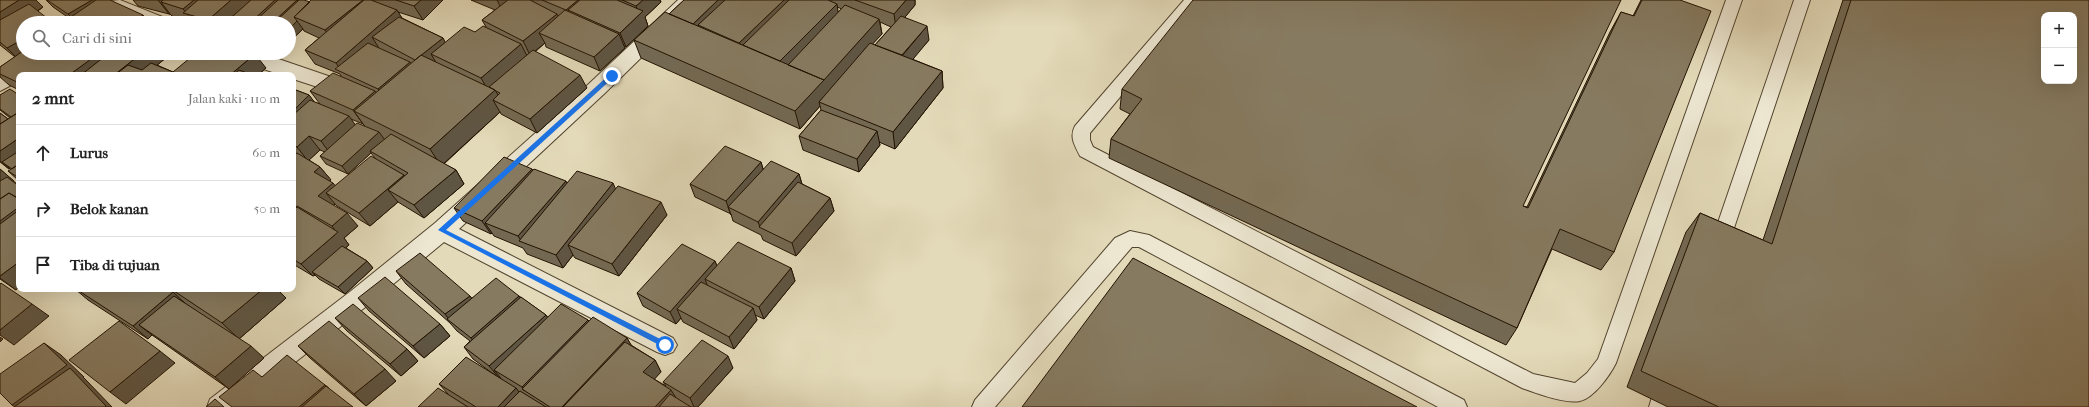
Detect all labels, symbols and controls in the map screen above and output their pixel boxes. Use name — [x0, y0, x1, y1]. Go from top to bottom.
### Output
map controls — [2041, 12, 2077, 84]
button: + — [2041, 12, 2077, 48]
search box — [16, 16, 296, 60]
icon: search — [30, 27, 52, 49]
text: Cari di sini — [62, 29, 132, 47]
button: − — [2041, 48, 2077, 84]
route end — [603, 67, 621, 85]
text: 2 mnt — [32, 88, 74, 108]
text: Jalan kaki · 110 m — [188, 91, 280, 106]
icon: ahead — [32, 142, 54, 164]
text: Lurus — [70, 144, 108, 162]
text: 60 m — [252, 145, 280, 160]
icon: right — [32, 198, 54, 220]
text: Belok kanan — [70, 200, 149, 218]
text: 50 m — [254, 201, 280, 216]
icon: arrive — [32, 254, 54, 276]
text: Tiba di tujuan — [70, 256, 160, 274]
route start — [656, 336, 674, 354]

